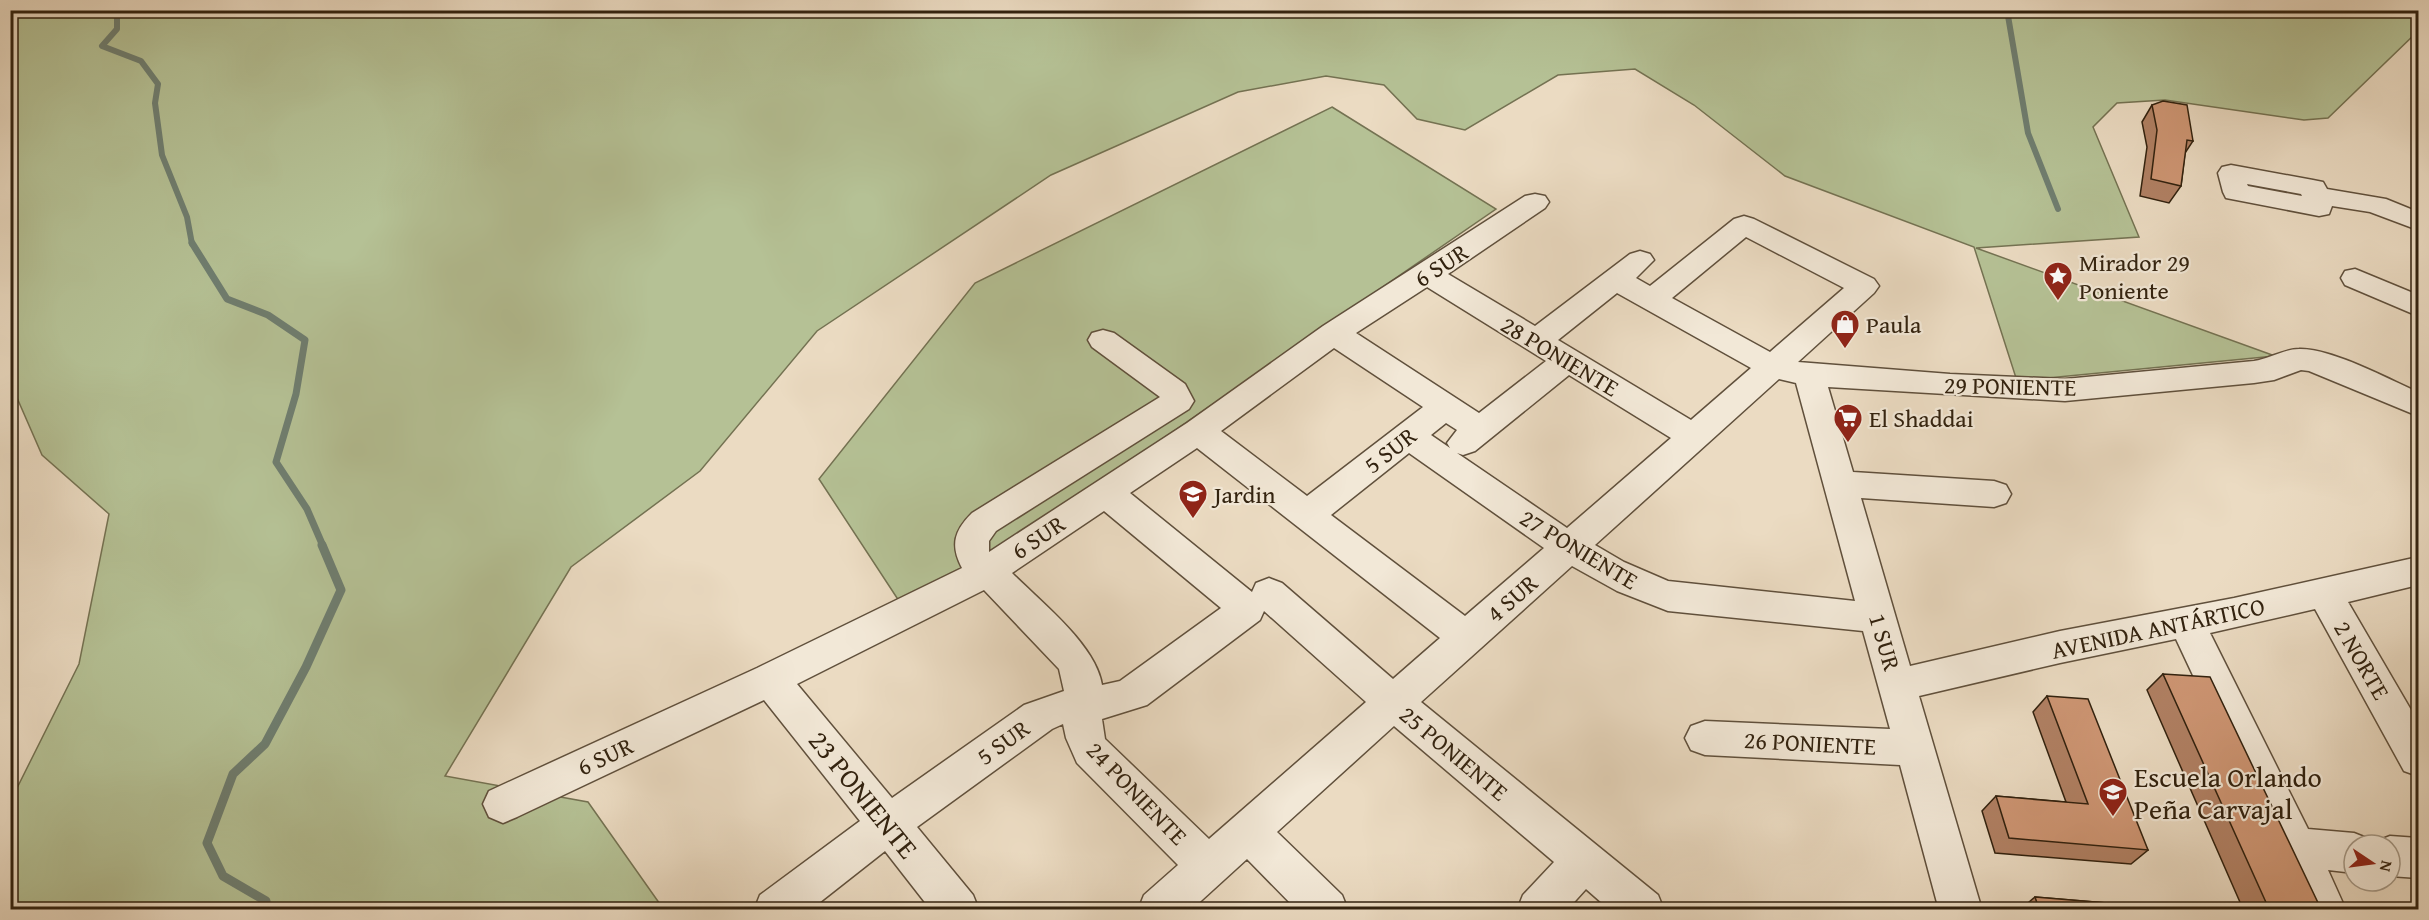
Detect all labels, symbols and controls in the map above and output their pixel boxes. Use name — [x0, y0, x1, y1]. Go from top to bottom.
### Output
street label: 6 SUR — [1407, 234, 1475, 296]
place label: Mirador 29 Poniente — [2079, 245, 2190, 308]
place icon: Mirador 29 Poniente — [2042, 260, 2074, 302]
street label: 28 PONIENTE — [1494, 307, 1626, 405]
place label: Paula — [1866, 307, 1922, 342]
shop icon: Paula — [1829, 308, 1861, 350]
street label: 29 PONIENTE — [1944, 367, 2076, 405]
place label: El Shaddai — [1869, 401, 1974, 436]
supermarket icon: El Shaddai — [1832, 402, 1864, 444]
street label: 5 SUR — [1356, 418, 1424, 482]
place label: Jardin — [1211, 477, 1276, 512]
school or university icon: Jardin — [1177, 478, 1209, 520]
street label: 27 PONIENTE — [1513, 500, 1645, 598]
street label: 6 SUR — [1004, 506, 1072, 568]
street label: 4 SUR — [1479, 566, 1546, 630]
street label: AVENIDA ANTÁRTICO — [2048, 588, 2268, 668]
street label: 1 SUR — [1860, 609, 1910, 675]
street label: 2 NORTE — [2325, 614, 2399, 706]
street label: 25 PONIENTE — [1392, 697, 1516, 809]
street label: 5 SUR — [969, 711, 1037, 773]
street label: 23 PONIENTE — [799, 721, 929, 867]
street label: 26 PONIENTE — [1743, 722, 1877, 764]
street label: 6 SUR — [571, 728, 639, 784]
street label: 24 PONIENTE — [1078, 733, 1196, 853]
place label: Escuela Orlando Peña Carvajal — [2134, 756, 2322, 829]
school or university icon: Escuela Orlando Peña Carvajal — [2097, 776, 2129, 818]
north arrow — [2342, 833, 2402, 893]
text: N — [2374, 858, 2400, 875]

